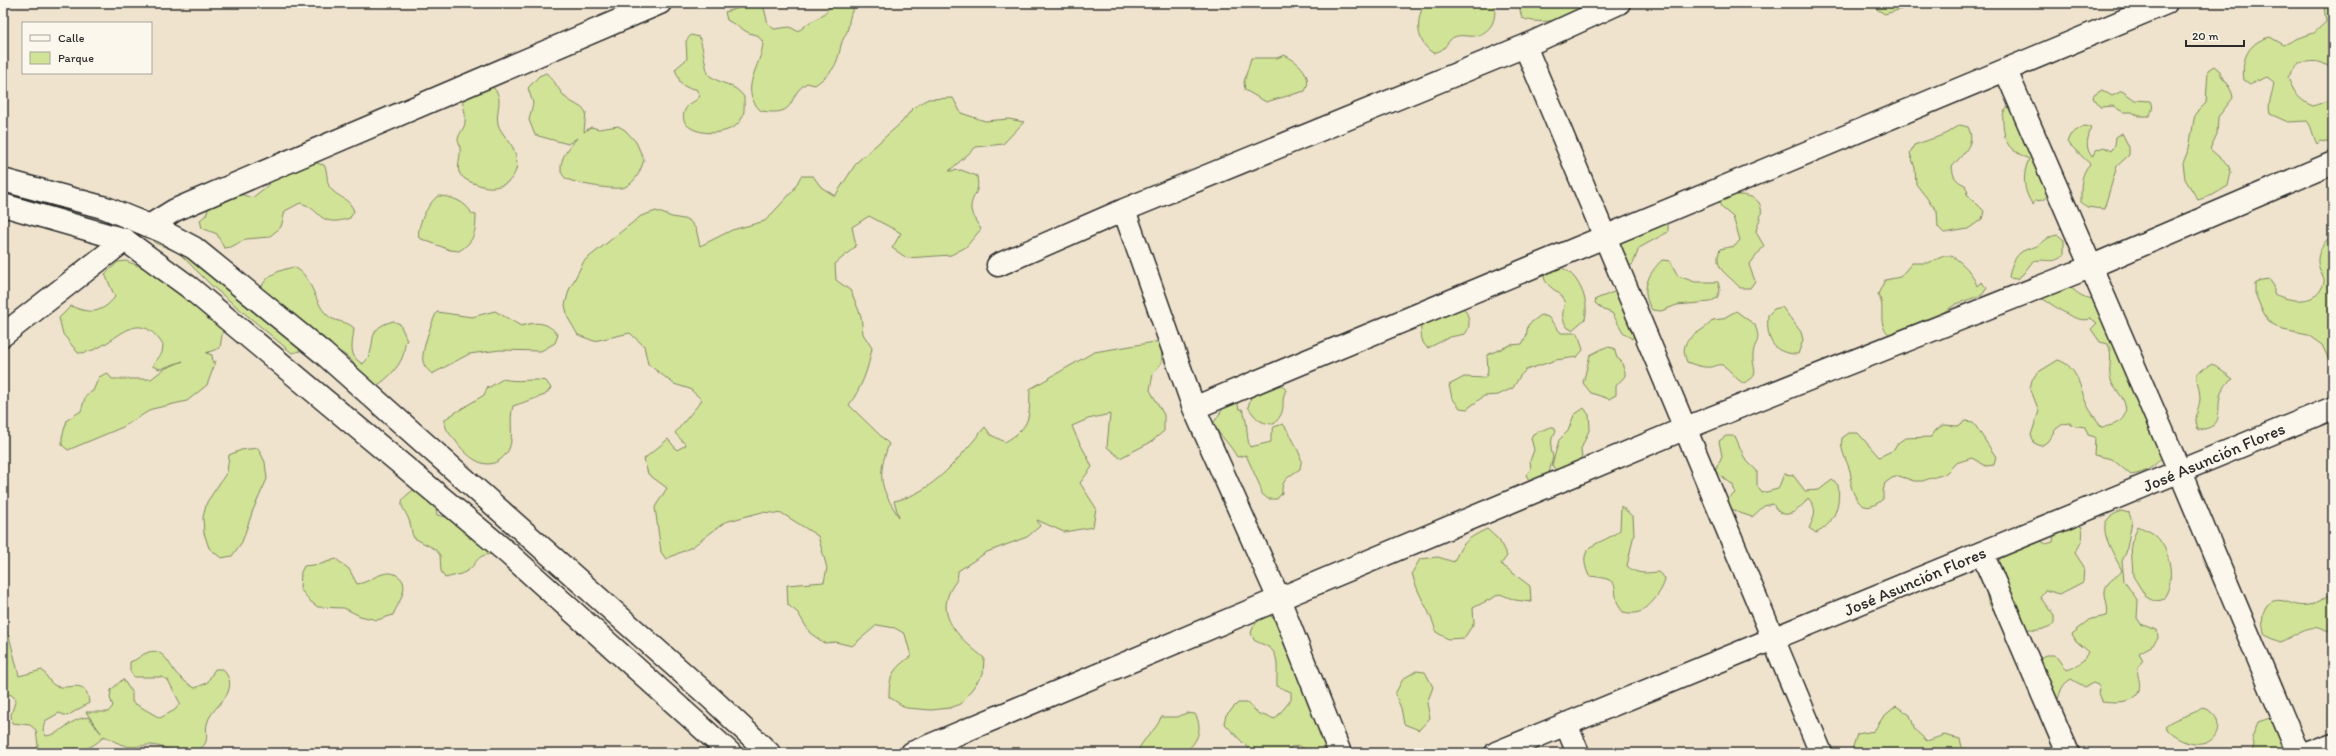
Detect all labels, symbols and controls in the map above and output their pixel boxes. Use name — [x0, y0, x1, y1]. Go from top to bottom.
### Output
legend — [22, 22, 152, 74]
scale bar — [2186, 22, 2244, 48]
text: 20 m — [2192, 29, 2219, 43]
text: Calle — [58, 31, 85, 45]
text: Parque — [58, 51, 94, 65]
street label: José Asunción Flores — [2140, 418, 2288, 496]
street label: José Asunción Flores — [1841, 542, 1989, 620]

